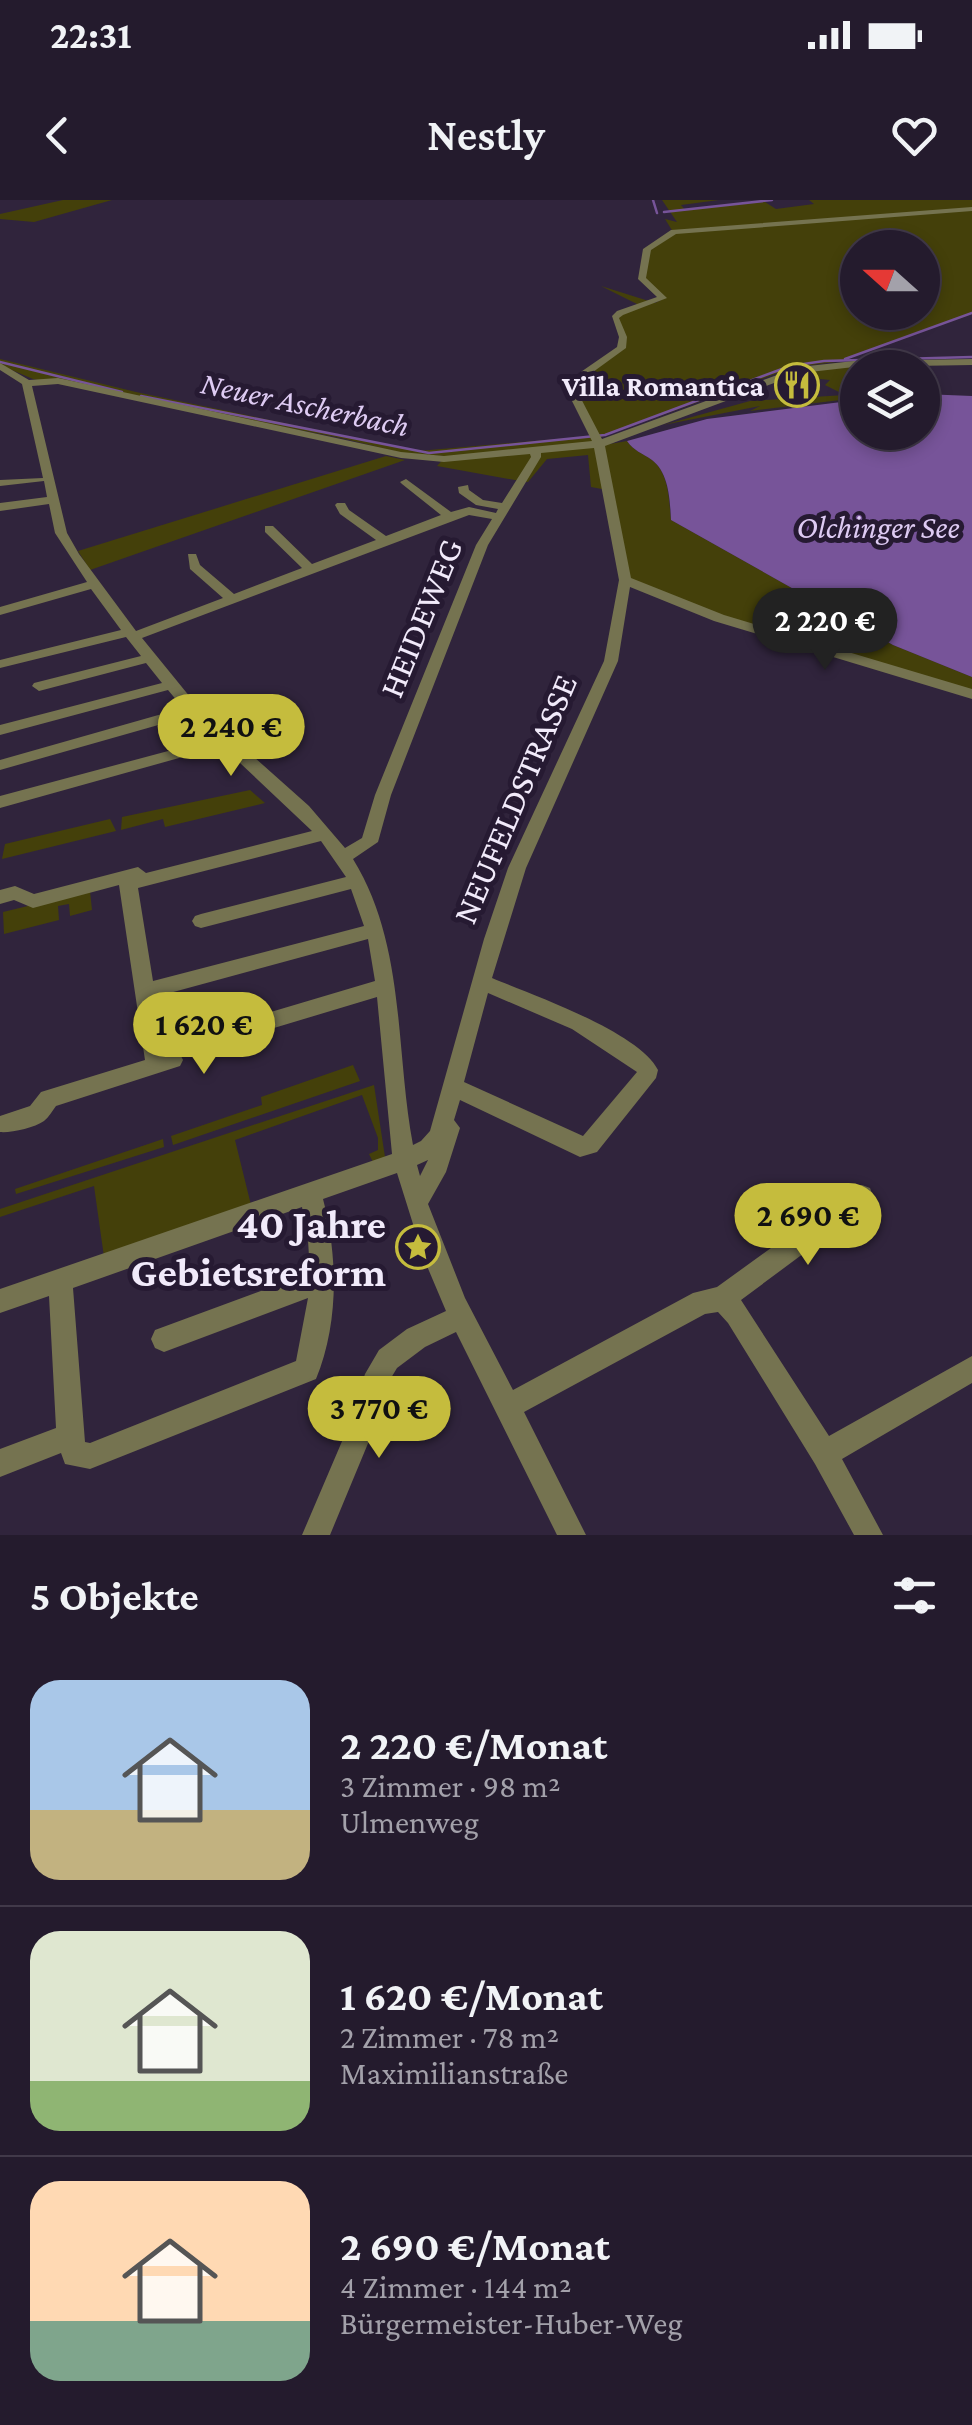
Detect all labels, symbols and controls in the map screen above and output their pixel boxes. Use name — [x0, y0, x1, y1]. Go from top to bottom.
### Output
text: 22:31 — [50, 14, 132, 56]
icon: back — [30, 108, 85, 163]
icon: heart — [887, 108, 942, 163]
text: Nestly — [427, 110, 545, 160]
north arrow — [840, 230, 940, 330]
map controls — [840, 230, 940, 450]
button: layers — [840, 350, 940, 450]
restaurant icon: Villa Romantica — [774, 362, 820, 408]
water label: Neuer Ascherbach — [198, 364, 412, 444]
place label: Villa Romantica — [561, 369, 764, 402]
water label: Olchinger See — [796, 509, 960, 545]
street label: HEIDEWEG — [372, 533, 470, 703]
pin: 2 220 € — [733, 588, 917, 673]
text: 2 220 € — [774, 602, 876, 638]
street label: NEUFELDSTRASSE — [445, 669, 585, 929]
pin: 2 240 € — [139, 694, 323, 779]
text: 2 240 € — [180, 708, 282, 744]
pin: 1 620 € — [112, 992, 296, 1077]
text: 1 620 € — [155, 1006, 253, 1042]
pin: 2 690 € — [716, 1183, 900, 1268]
text: 2 690 € — [756, 1197, 860, 1233]
place label: 40 Jahre Gebietsreform — [130, 1200, 386, 1295]
place icon: 40 Jahre Gebietsreform — [395, 1224, 441, 1270]
pin: 3 770 € — [287, 1376, 471, 1461]
text: 3 770 € — [330, 1390, 428, 1426]
icon: filters — [887, 1568, 942, 1623]
text: 5 Objekte — [30, 1572, 199, 1619]
icon: home — [110, 1720, 230, 1840]
text: 2 220 €/Monat — [340, 1721, 607, 1768]
text: 3 Zimmer · 98 m² — [340, 1768, 560, 1804]
text: Ulmenweg — [340, 1804, 479, 1840]
icon: home — [110, 1971, 230, 2091]
text: 1 620 €/Monat — [340, 1972, 603, 2019]
text: 2 Zimmer · 78 m² — [340, 2019, 559, 2055]
text: Maximilianstraße — [340, 2055, 568, 2091]
icon: home — [110, 2221, 230, 2341]
text: 2 690 €/Monat — [340, 2222, 610, 2269]
text: 4 Zimmer · 144 m² — [340, 2269, 571, 2305]
text: Bürgermeister-Huber-Weg — [340, 2305, 683, 2341]

